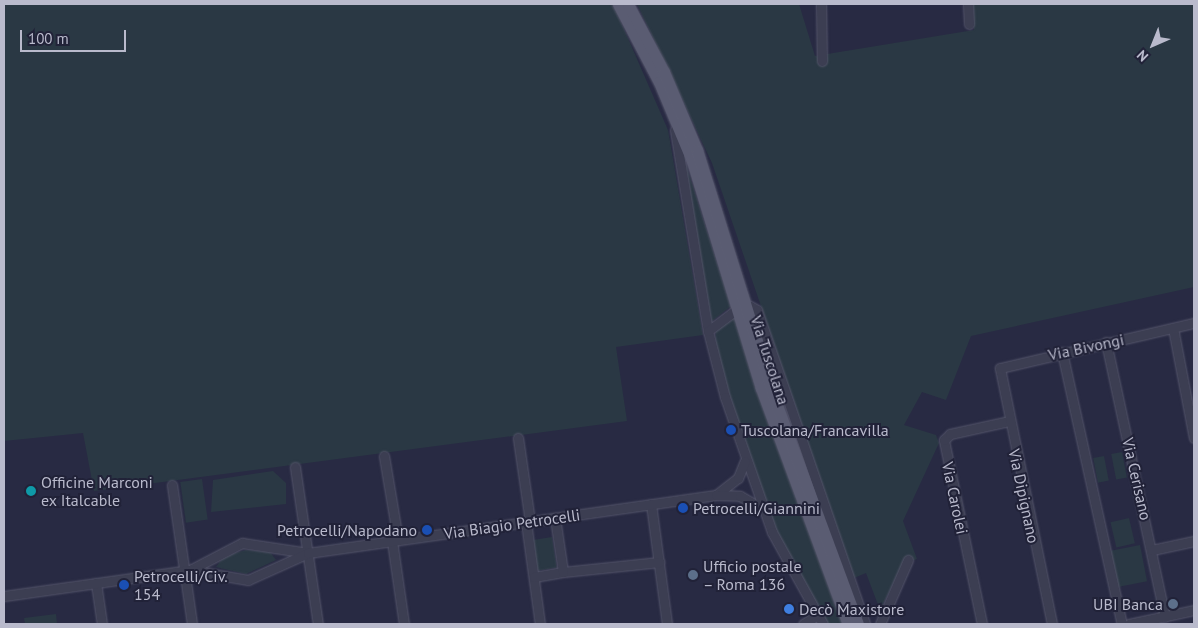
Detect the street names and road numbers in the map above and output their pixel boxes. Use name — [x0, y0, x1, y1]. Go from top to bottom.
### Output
street label: Via Tuscolana — [747, 313, 793, 407]
street label: Via Bivongi — [1046, 330, 1126, 364]
street label: Via Cerisano — [1118, 436, 1156, 522]
street label: Via Dipignano — [1005, 447, 1043, 545]
street label: Via Carolei — [938, 460, 972, 536]
street label: Via Biagio Petrocelli — [443, 505, 581, 543]

